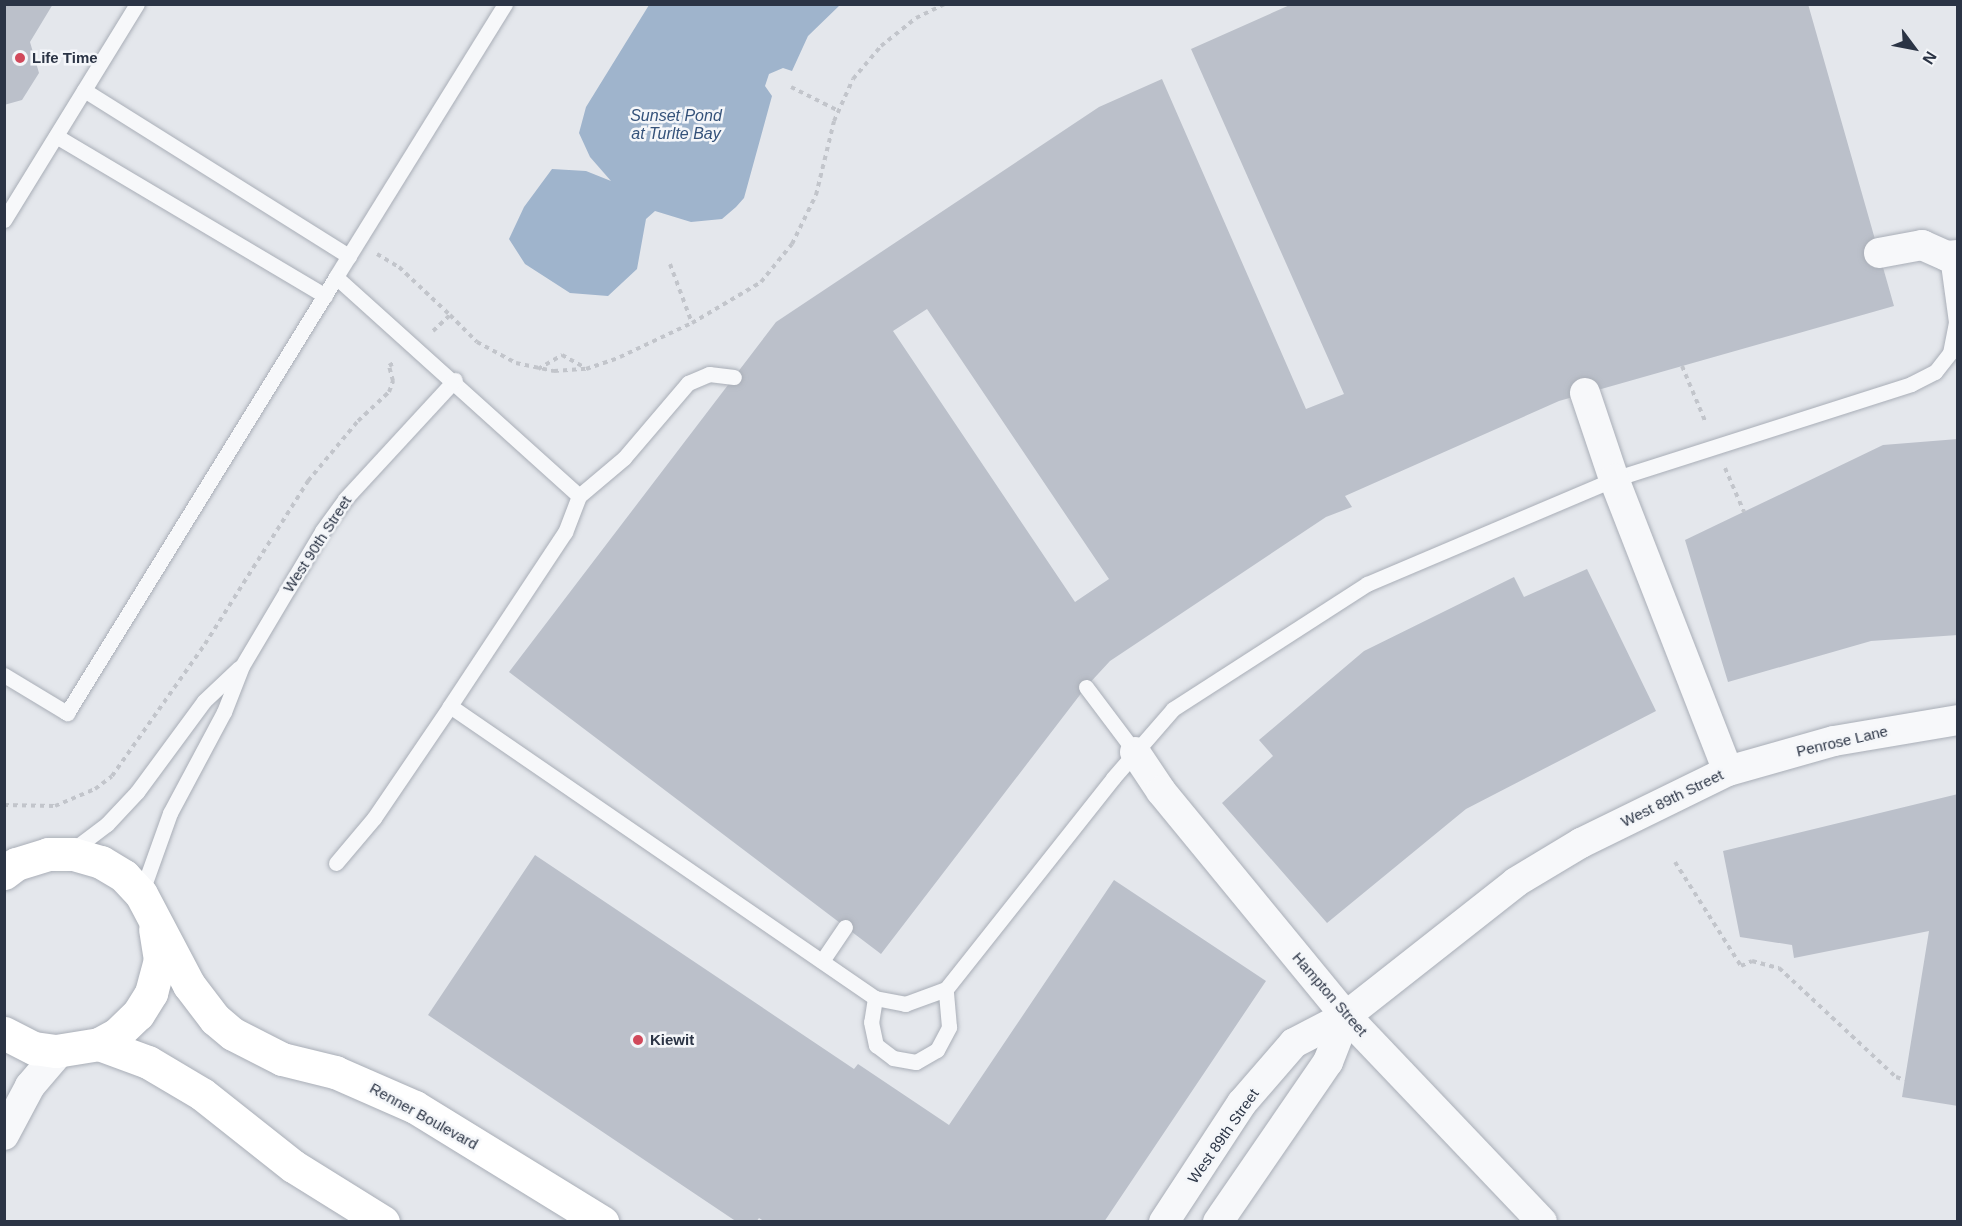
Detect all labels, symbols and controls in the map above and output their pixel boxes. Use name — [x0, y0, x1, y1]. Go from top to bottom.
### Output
north arrow — [1884, 18, 1944, 78]
text: N — [1919, 48, 1940, 67]
place label: Life Time — [32, 49, 98, 67]
marker: Life Time — [13, 51, 27, 65]
water label: Sunset Pond at Turlte Bay — [630, 106, 722, 144]
street label: West 90th Street — [279, 492, 355, 596]
street label: Penrose Lane — [1794, 722, 1890, 760]
street label: West 89th Street — [1618, 765, 1726, 831]
street label: Hampton Street — [1289, 948, 1371, 1040]
place label: Kiewit — [650, 1031, 694, 1049]
marker: Kiewit — [631, 1033, 645, 1047]
street label: Renner Boulevard — [367, 1079, 481, 1153]
street label: West 89th Street — [1184, 1085, 1262, 1187]

